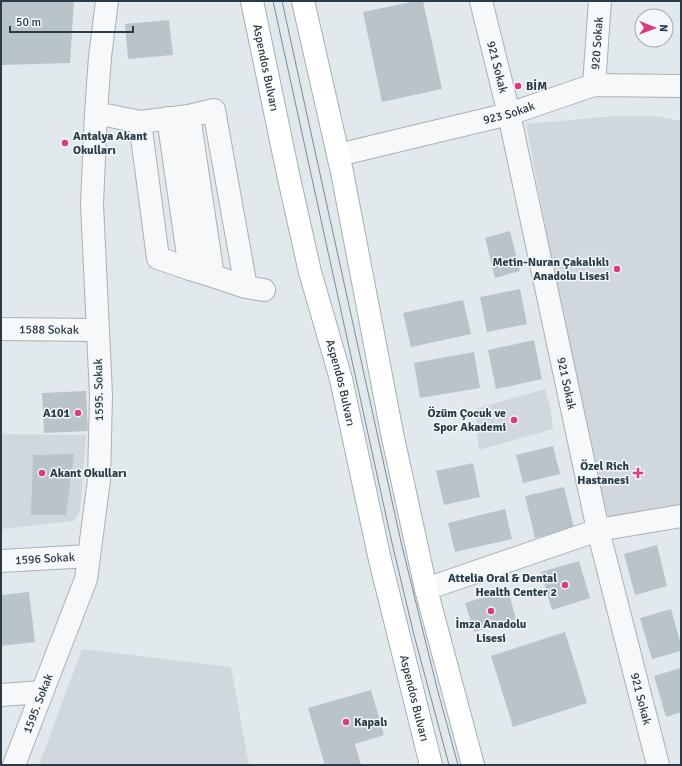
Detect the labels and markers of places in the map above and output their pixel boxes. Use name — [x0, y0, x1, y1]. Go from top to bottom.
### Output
place label: BİM — [526, 79, 547, 94]
marker: BİM — [513, 81, 523, 91]
place label: Antalya Akant Okulları — [73, 129, 148, 158]
marker: Antalya Akant Okulları — [60, 138, 70, 148]
place label: Metin-Nuran Çakalıklı Anadolu Lisesi — [493, 255, 609, 284]
marker: Metin-Nuran Çakalıklı Anadolu Lisesi — [612, 264, 622, 274]
place label: A101 — [43, 406, 71, 421]
place label: Özüm Çocuk ve Spor Akademi — [428, 406, 506, 435]
marker: A101 — [73, 408, 83, 418]
marker: Özüm Çocuk ve Spor Akademi — [509, 415, 519, 425]
place label: Özel Rich Hastanesi — [577, 459, 629, 488]
place label: Akant Okulları — [50, 466, 127, 481]
marker: Özel Rich Hastanesi — [632, 467, 644, 479]
marker: Akant Okulları — [37, 468, 47, 478]
place label: Attelia Oral & Dental Health Center 2 — [448, 571, 557, 600]
marker: Attelia Oral & Dental Health Center 2 — [560, 580, 570, 590]
marker: İmza Anadolu Lisesi — [486, 606, 496, 616]
place label: İmza Anadolu Lisesi — [456, 617, 527, 646]
place label: Kapalı — [354, 715, 387, 730]
marker: Kapalı — [341, 717, 351, 727]

